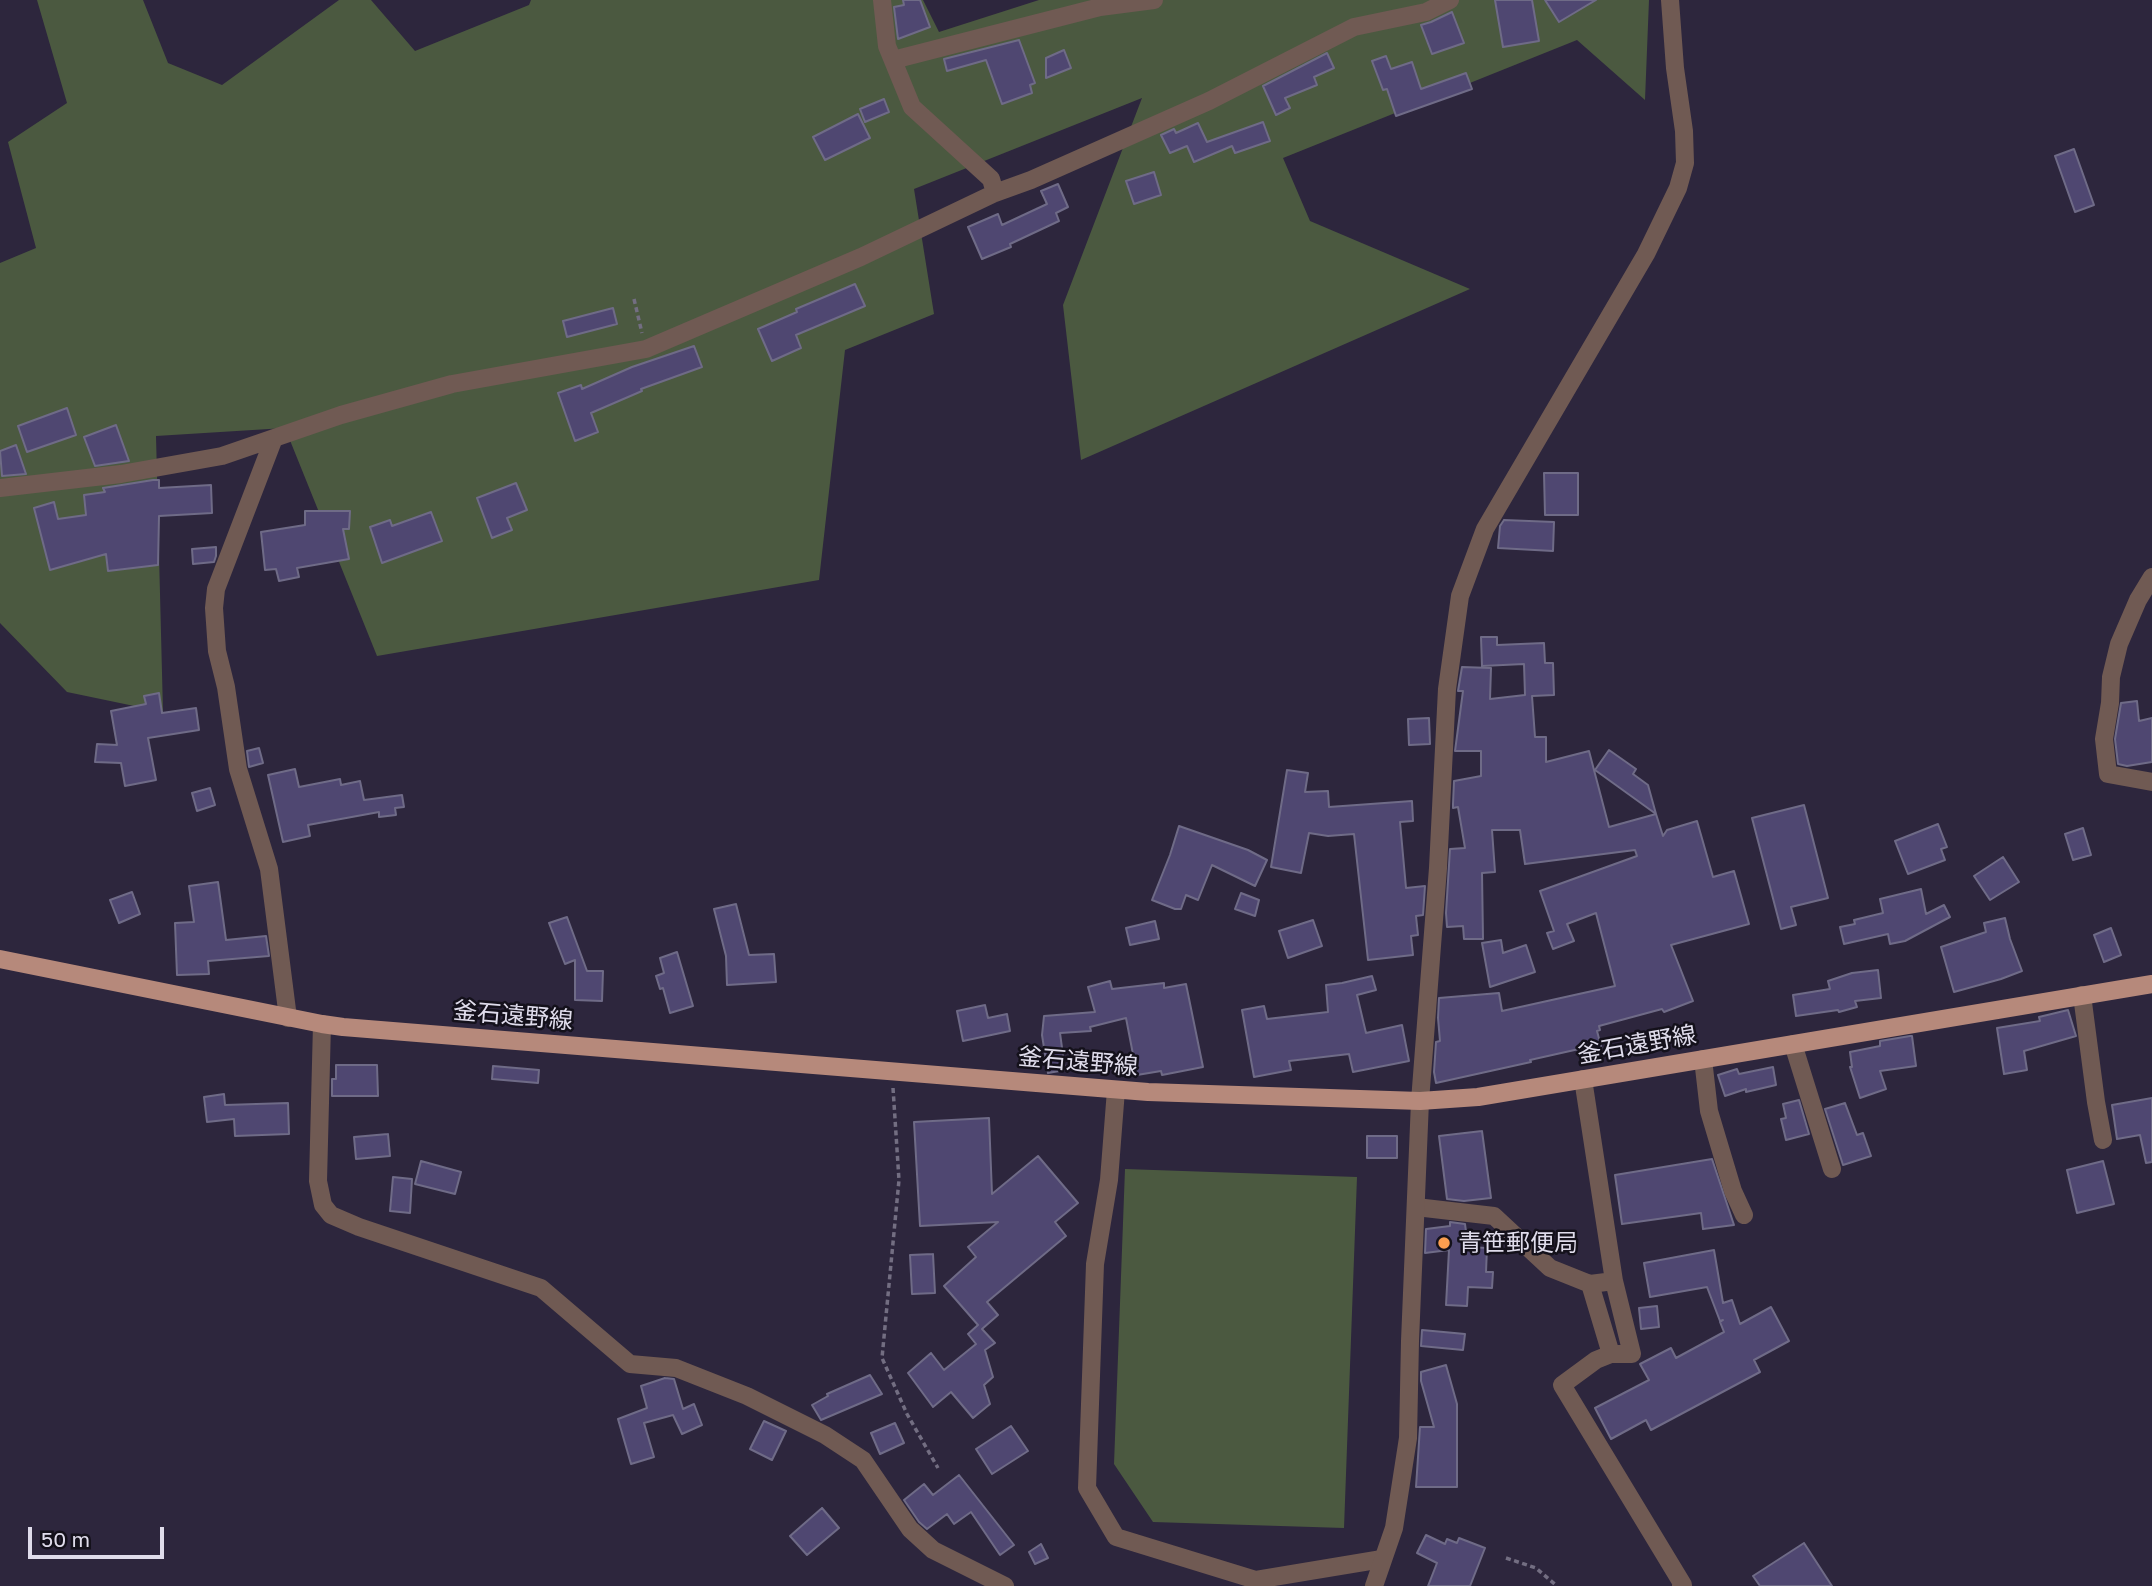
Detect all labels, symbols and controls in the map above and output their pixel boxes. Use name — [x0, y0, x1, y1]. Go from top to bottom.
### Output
street label: 釜石遠野線 — [452, 996, 574, 1036]
street label: 釜石遠野線 — [1575, 1020, 1699, 1070]
street label: 釜石遠野線 — [1017, 1042, 1139, 1082]
place label: 青笹郵便局 — [1458, 1229, 1578, 1257]
marker: 青笹郵便局 — [1436, 1235, 1452, 1251]
scale bar — [32, 1512, 168, 1556]
text: 50 m — [41, 1526, 90, 1552]

